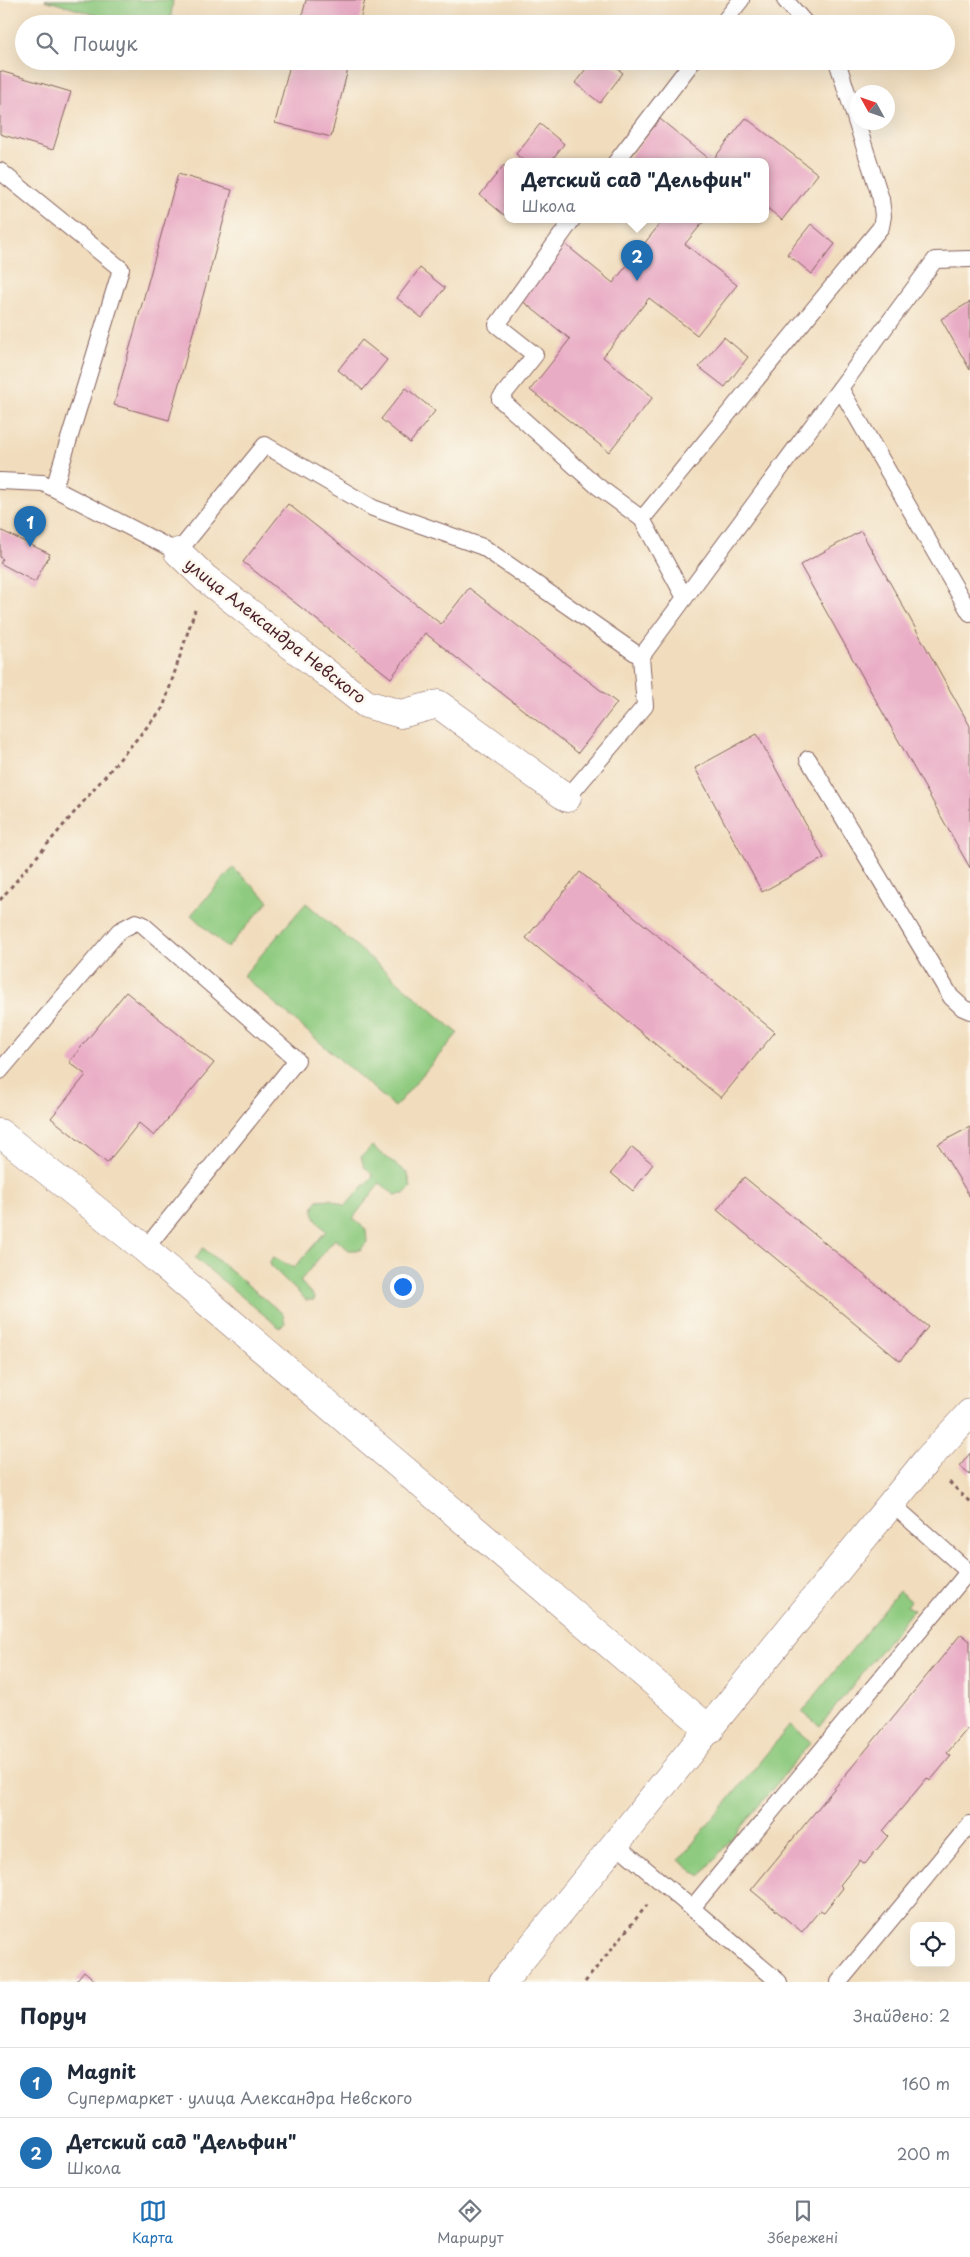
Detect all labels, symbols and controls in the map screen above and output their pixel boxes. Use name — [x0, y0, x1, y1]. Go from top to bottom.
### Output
search box — [15, 15, 955, 70]
icon: search — [33, 29, 61, 57]
text: Пошук — [73, 29, 138, 57]
north arrow — [850, 85, 895, 130]
popup — [504, 158, 769, 223]
text: Детский сад "Дельфин" — [522, 165, 751, 193]
text: Школа — [522, 193, 575, 217]
pin: 2 — [621, 240, 653, 281]
pin: 1 — [14, 506, 46, 547]
street label: улица Александра Невского — [180, 551, 372, 709]
your location — [390, 1274, 416, 1300]
map controls — [910, 1922, 955, 1967]
button: locate — [910, 1922, 955, 1967]
text: Поруч — [20, 1999, 87, 2031]
text: Знайдено: 2 — [853, 2003, 950, 2027]
text: Magnit — [67, 2057, 136, 2085]
text: 1 — [32, 2071, 40, 2095]
text: 160 m — [902, 2071, 950, 2095]
text: Супермаркет · улица Александра Невского — [67, 2085, 412, 2109]
text: Детский сад "Дельфин" — [67, 2127, 297, 2155]
text: 2 — [30, 2141, 42, 2165]
text: 200 m — [897, 2141, 950, 2165]
text: Школа — [67, 2155, 121, 2179]
tab: Карта — [132, 2197, 173, 2248]
tab: Маршрут — [437, 2197, 503, 2248]
tab: Збережені — [768, 2197, 838, 2248]

